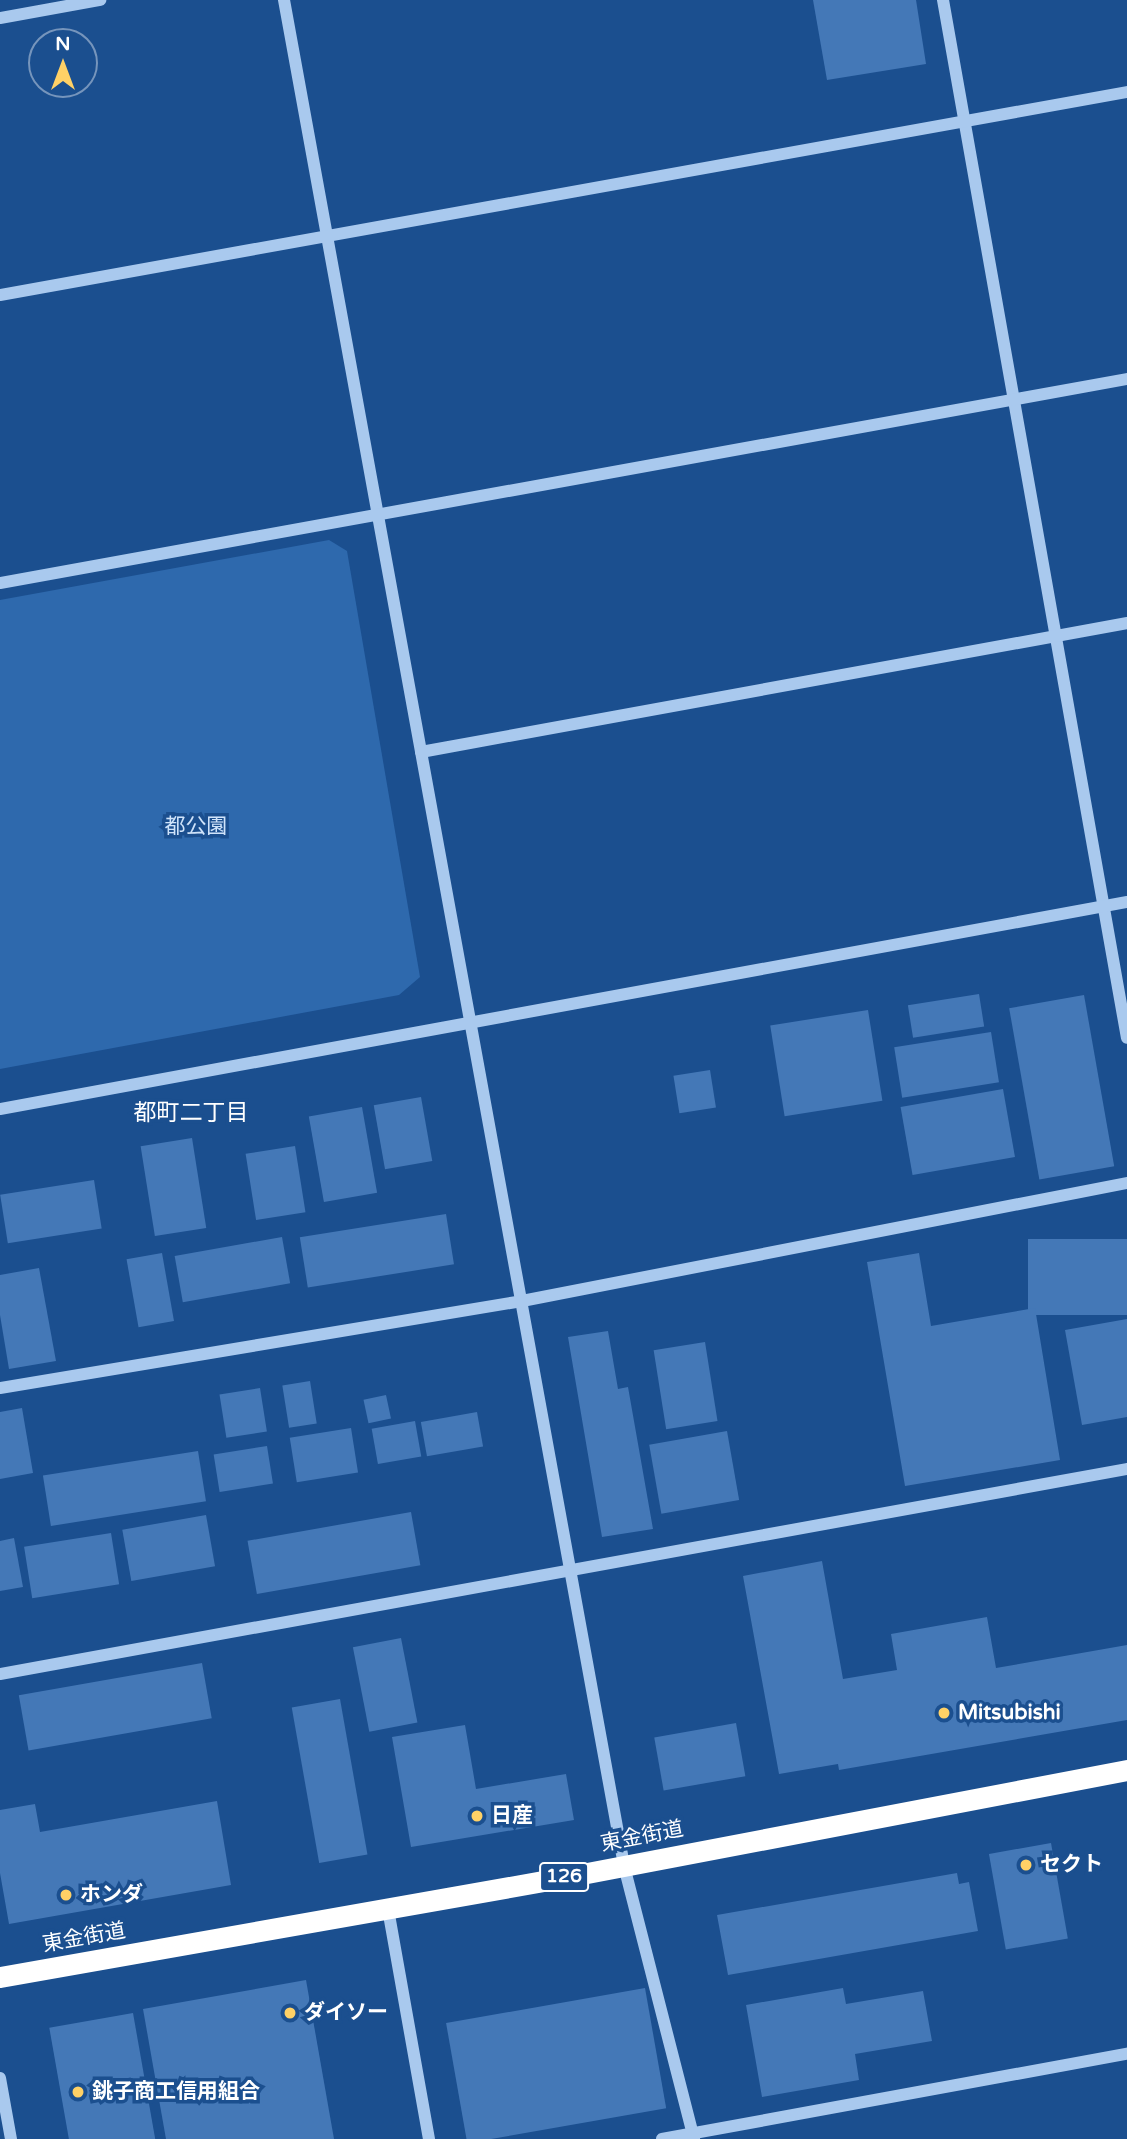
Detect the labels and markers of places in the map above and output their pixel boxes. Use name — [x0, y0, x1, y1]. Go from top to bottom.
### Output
place label: Mitsubishi — [958, 1700, 1061, 1726]
marker: Mitsubishi — [936, 1705, 952, 1721]
place label: 日産 — [491, 1803, 533, 1829]
marker: 日産 — [469, 1808, 485, 1824]
place label: セクト — [1040, 1852, 1103, 1878]
marker: セクト — [1018, 1857, 1034, 1873]
place label: ホンダ — [80, 1882, 143, 1908]
marker: ホンダ — [58, 1887, 74, 1903]
place label: ダイソー — [304, 2000, 388, 2026]
marker: ダイソー — [282, 2005, 298, 2021]
place label: 銚子商工信用組合 — [92, 2079, 260, 2105]
marker: 銚子商工信用組合 — [70, 2084, 86, 2100]

